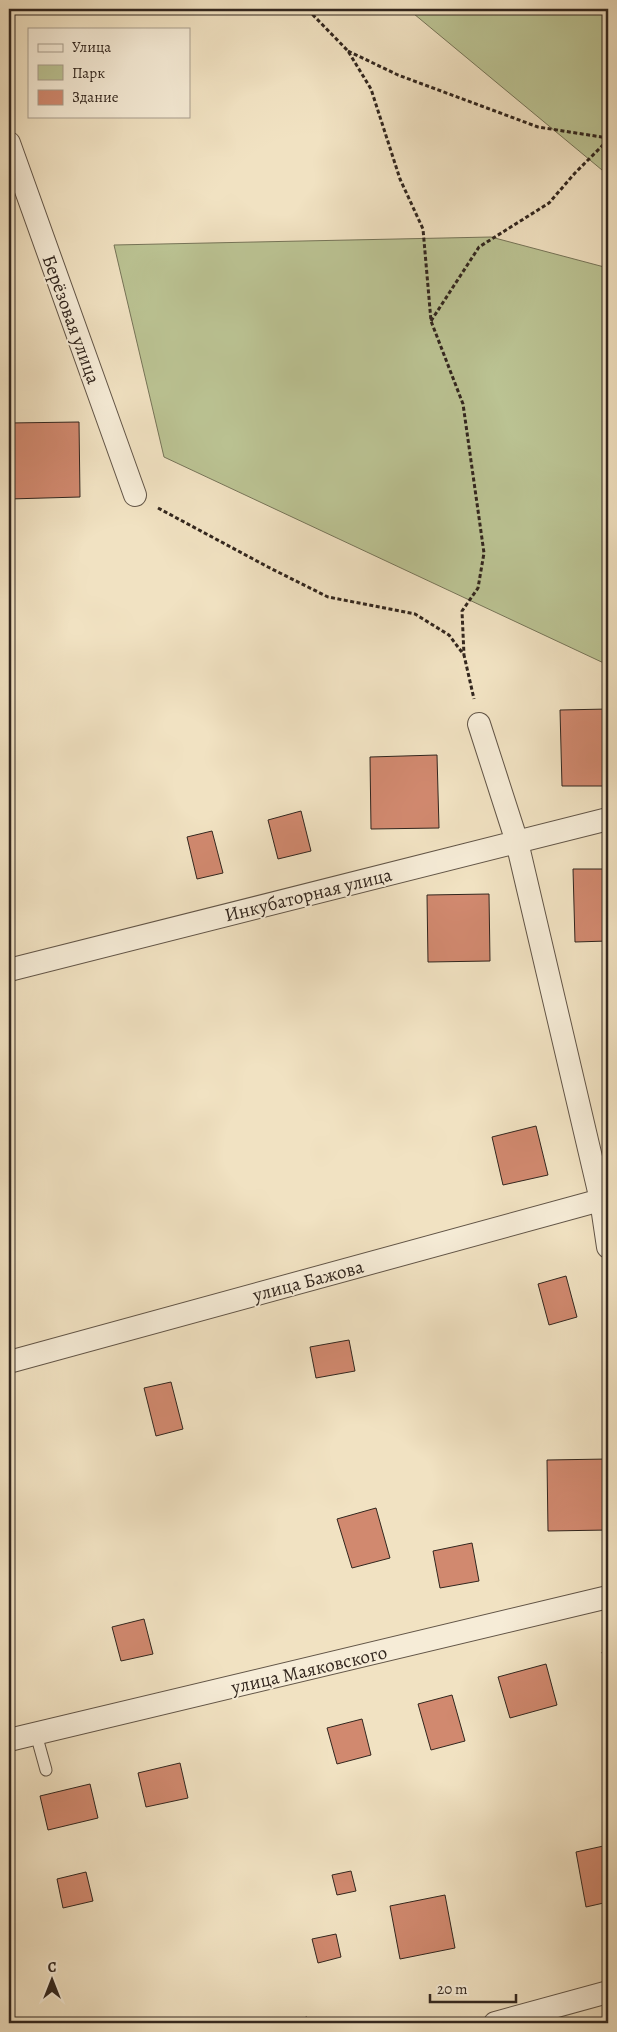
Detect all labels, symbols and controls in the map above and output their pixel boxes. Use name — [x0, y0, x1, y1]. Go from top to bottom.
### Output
legend — [28, 28, 190, 118]
text: Улица — [72, 37, 111, 57]
text: Парк — [72, 63, 105, 83]
text: Здание — [72, 87, 119, 107]
street label: Берёзовая улица — [36, 251, 107, 388]
street label: Инкубаторная улица — [222, 862, 395, 928]
street label: улица Бажова — [249, 1254, 367, 1308]
street label: улица Маяковского — [228, 1639, 390, 1701]
north arrow — [28, 1954, 78, 2004]
text: С — [48, 1958, 57, 1977]
scale bar — [430, 1972, 516, 2004]
text: 20 m — [437, 1979, 468, 1999]

